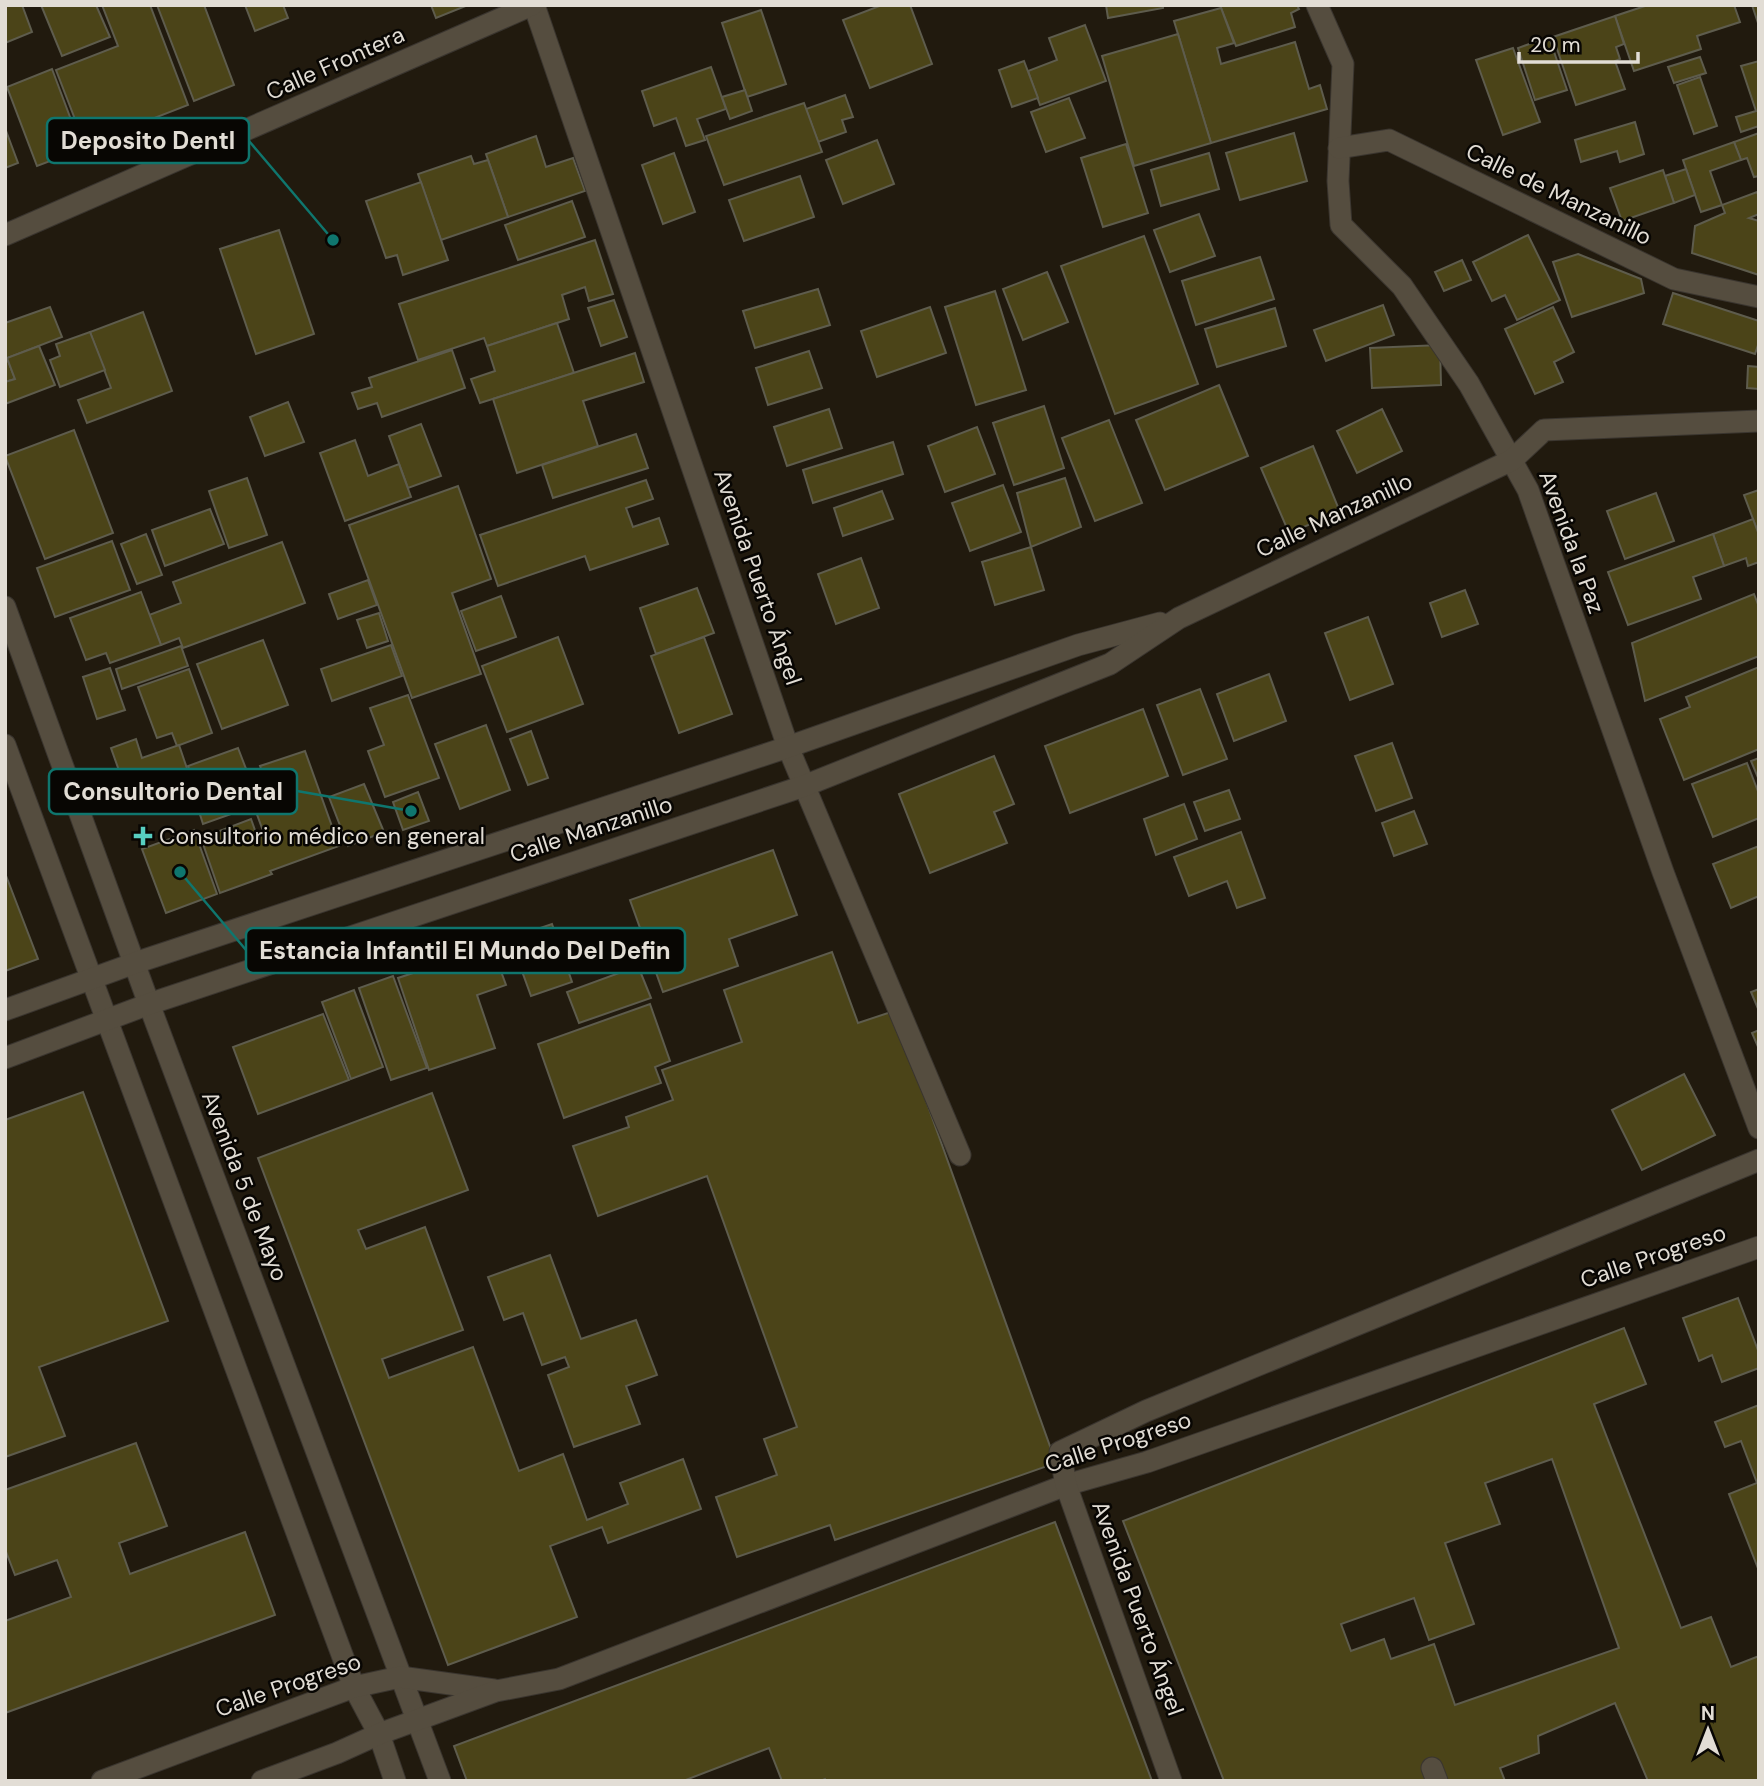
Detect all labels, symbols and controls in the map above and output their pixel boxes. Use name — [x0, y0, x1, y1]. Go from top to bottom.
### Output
street label: Calle Frontera — [261, 19, 409, 107]
scale bar — [1519, 21, 1638, 65]
text: 20 m — [1530, 31, 1581, 59]
callout: Deposito Dentl — [47, 118, 249, 163]
text: Deposito Dentl — [61, 125, 235, 156]
street label: Calle de Manzanillo — [1461, 136, 1657, 252]
street label: Avenida Puerto Ángel — [707, 465, 809, 689]
street label: Calle Manzanillo — [1251, 466, 1417, 564]
street label: Avenida la Paz — [1532, 466, 1612, 618]
callout: Consultorio Dental — [49, 769, 297, 814]
text: Consultorio Dental — [63, 776, 283, 807]
street label: Calle Manzanillo — [506, 789, 676, 869]
place label: Consultorio médico en general — [159, 821, 485, 851]
marker: Consultorio médico en general — [133, 826, 153, 846]
callout: Estancia Infantil El Mundo Del Defin — [246, 928, 685, 973]
text: Estancia Infantil El Mundo Del Defin — [259, 935, 671, 966]
street label: Avenida 5 de Mayo — [195, 1087, 295, 1285]
street label: Calle Progreso — [1576, 1217, 1730, 1295]
street label: Calle Progreso — [1041, 1404, 1195, 1480]
street label: Avenida Puerto Ángel — [1085, 1497, 1191, 1719]
street label: Calle Progreso — [211, 1646, 365, 1724]
north arrow — [1673, 1695, 1743, 1765]
text: N — [1701, 1701, 1715, 1726]

